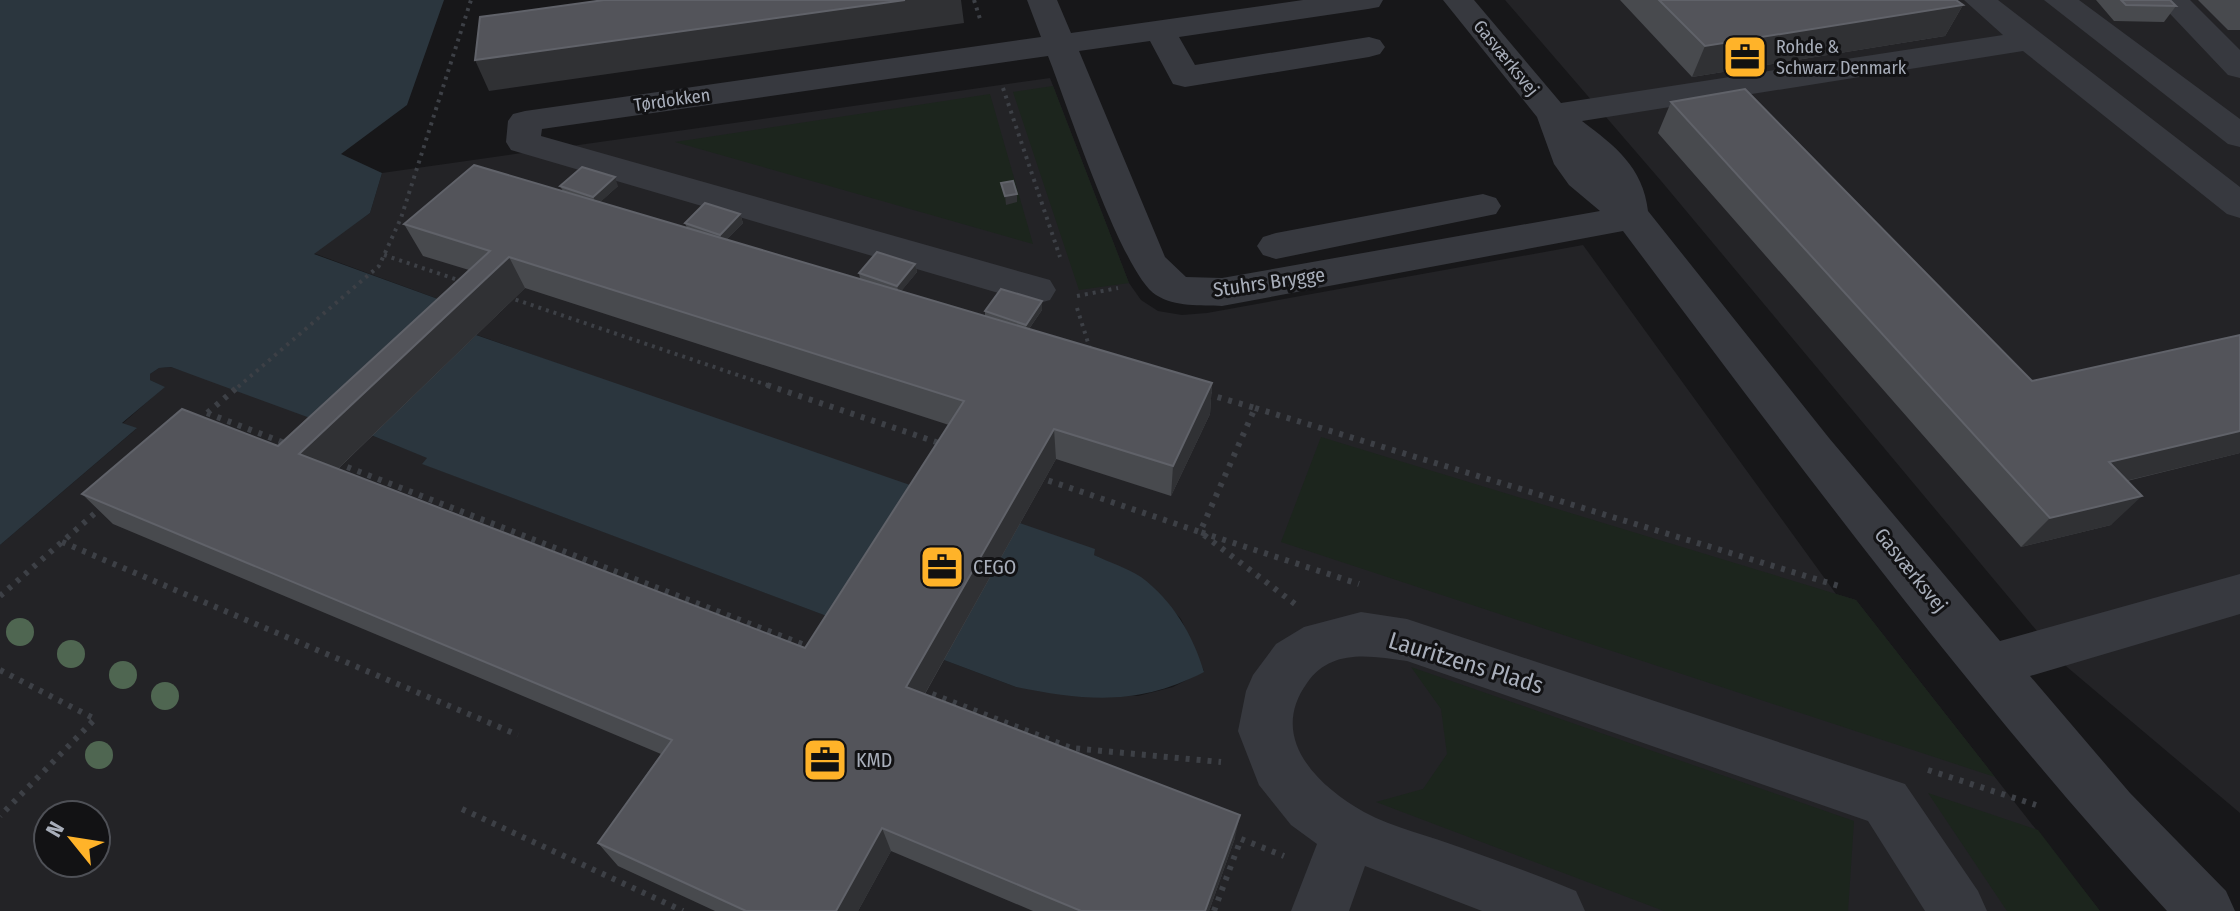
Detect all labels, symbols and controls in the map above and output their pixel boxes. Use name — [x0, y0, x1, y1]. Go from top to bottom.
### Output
street label: Gasværksvej — [1469, 16, 1543, 100]
office icon: Rohde & Schwarz Denmark — [1721, 33, 1769, 81]
place label: Rohde & Schwarz Denmark — [1776, 36, 1907, 79]
street label: Tørdokken — [632, 84, 712, 116]
street label: Stuhrs Brygge — [1212, 262, 1326, 302]
street label: Gasværksvej — [1870, 523, 1952, 617]
office icon: CEGO — [918, 543, 966, 591]
place label: CEGO — [973, 555, 1016, 579]
street label: Lauritzens Plads — [1385, 626, 1547, 700]
office icon: KMD — [801, 736, 849, 784]
place label: KMD — [856, 748, 892, 772]
north arrow — [32, 799, 112, 879]
text: N — [40, 817, 70, 842]

